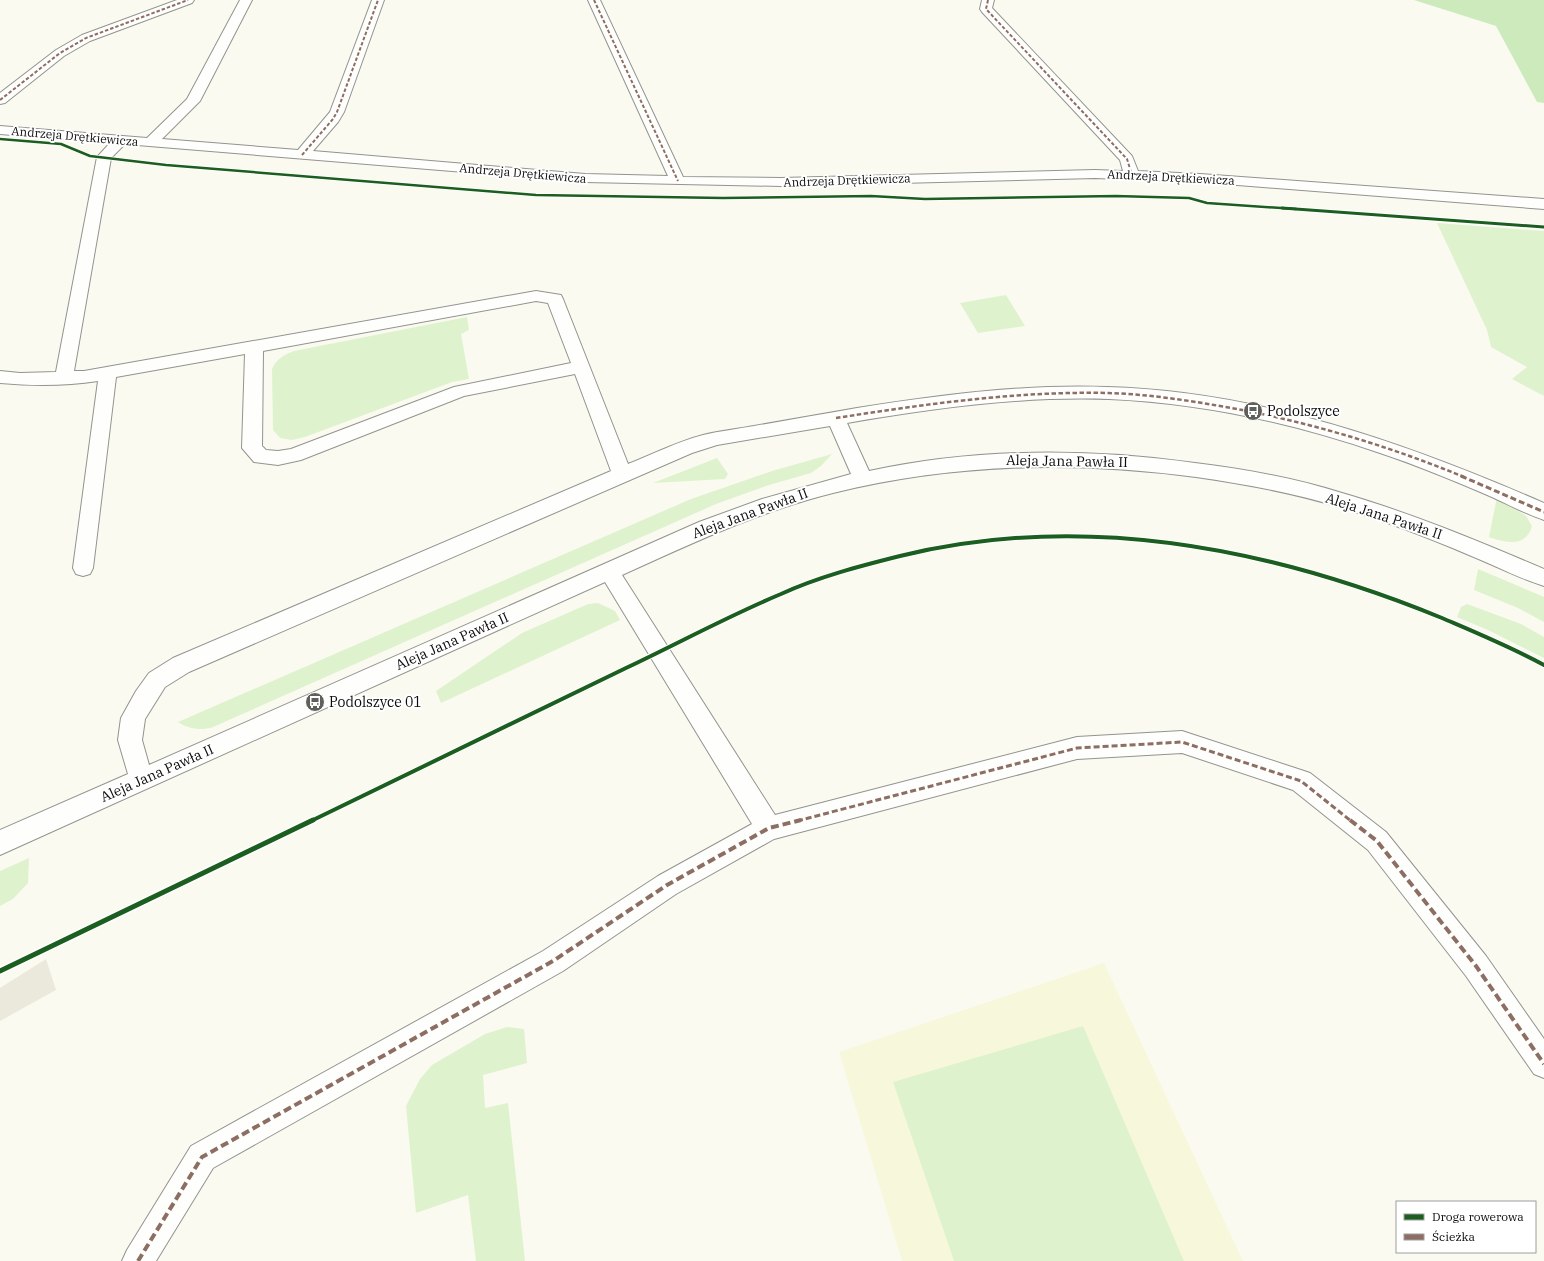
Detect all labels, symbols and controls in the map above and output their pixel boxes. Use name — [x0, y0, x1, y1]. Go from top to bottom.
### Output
street label: Andrzeja Drętkiewicza — [11, 123, 140, 149]
street label: Andrzeja Drętkiewicza — [459, 160, 588, 186]
street label: Andrzeja Drętkiewicza — [1107, 166, 1236, 188]
street label: Andrzeja Drętkiewicza — [783, 170, 911, 190]
bus stop icon: Podolszyce — [1242, 400, 1264, 422]
place label: Podolszyce — [1267, 402, 1340, 420]
street label: Aleja Jana Pawła II — [1006, 451, 1128, 471]
street label: Aleja Jana Pawła II — [690, 484, 811, 542]
street label: Aleja Jana Pawła II — [1323, 489, 1445, 543]
street label: Aleja Jana Pawła II — [393, 608, 512, 674]
bus stop icon: Podolszyce 01 — [304, 691, 326, 713]
place label: Podolszyce 01 — [329, 693, 422, 711]
street label: Aleja Jana Pawła II — [98, 740, 217, 806]
legend — [1396, 1201, 1536, 1253]
text: Droga rowerowa — [1432, 1209, 1524, 1224]
text: Ścieżka — [1432, 1229, 1476, 1244]

